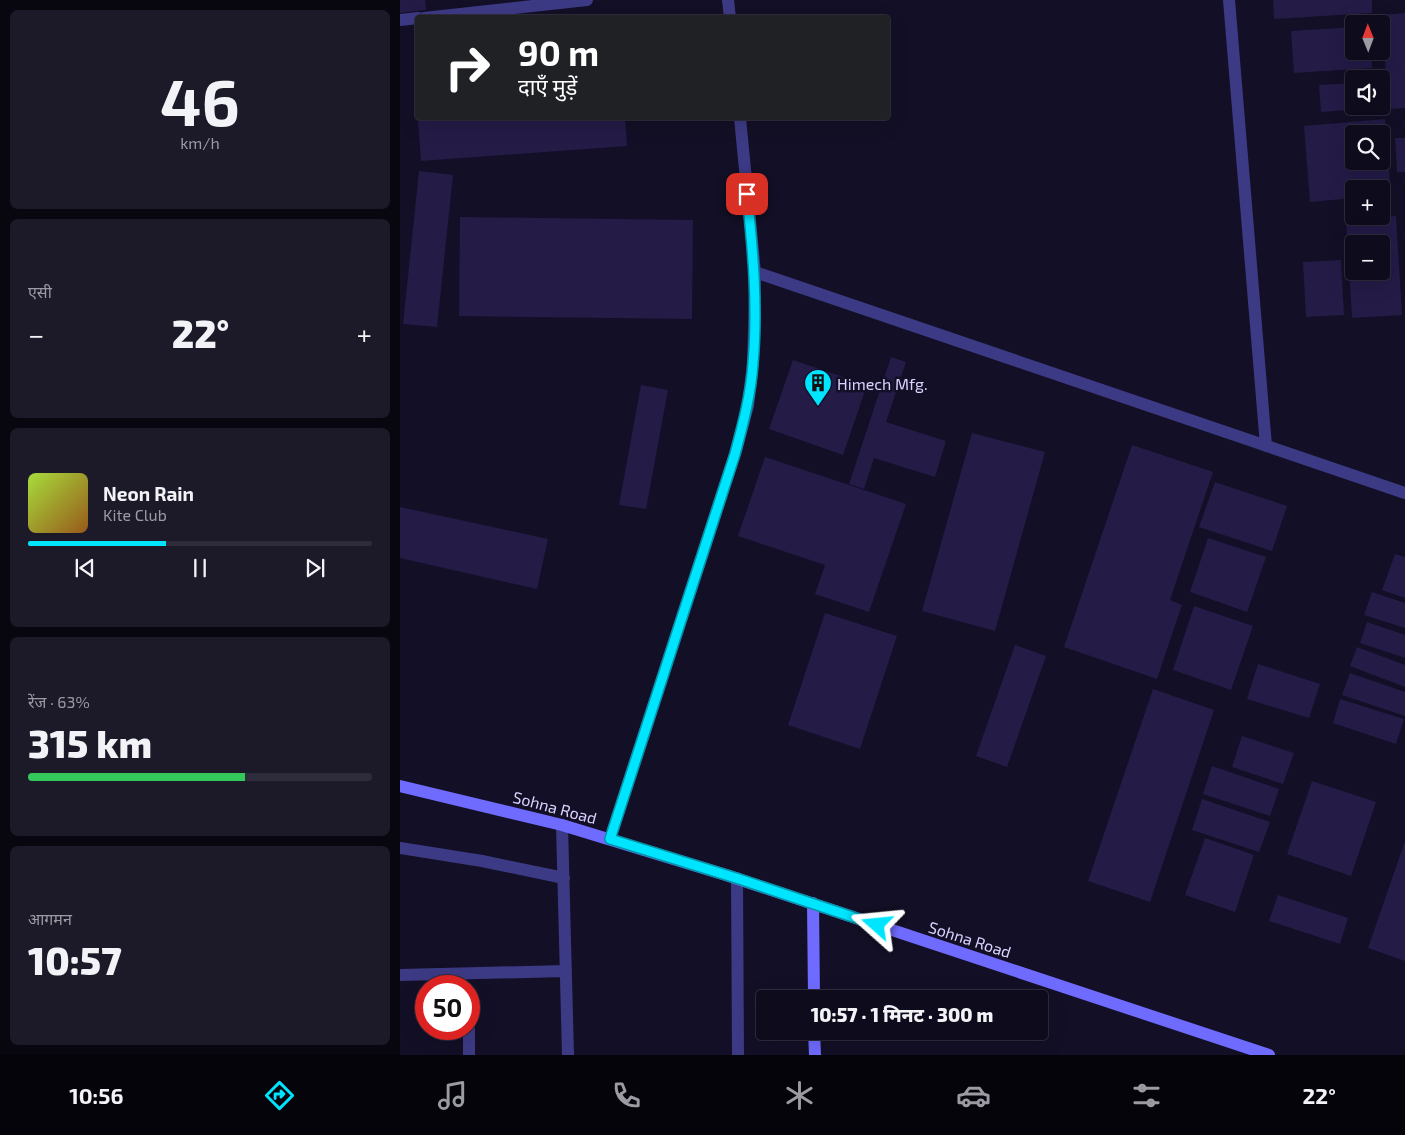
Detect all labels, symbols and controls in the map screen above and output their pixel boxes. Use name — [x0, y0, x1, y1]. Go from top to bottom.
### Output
north arrow — [1345, 15, 1390, 60]
map controls — [1345, 15, 1390, 280]
text: 90 m — [518, 31, 599, 73]
icon: right — [435, 35, 500, 100]
text: 46 — [160, 61, 240, 139]
button: sound — [1345, 70, 1390, 115]
text: दाएँ मुड़ें — [518, 73, 577, 99]
button: search — [1345, 125, 1390, 170]
text: km/h — [180, 133, 220, 152]
pin — [726, 173, 768, 215]
icon: arrive — [733, 180, 761, 208]
button: + — [1345, 180, 1390, 225]
button: − — [1345, 235, 1390, 280]
text: एसी — [28, 282, 52, 301]
text: 22° — [172, 310, 229, 356]
text: − — [28, 317, 44, 351]
text: + — [357, 317, 372, 351]
building icon: Himech Mfg. — [803, 368, 833, 407]
place label: Himech Mfg. — [837, 374, 928, 393]
text: Neon Rain — [103, 482, 194, 505]
text: Kite Club — [103, 505, 167, 524]
icon: previous — [71, 554, 99, 582]
icon: pause — [186, 554, 214, 582]
icon: next — [301, 554, 329, 582]
text: रेंज · 63% — [28, 692, 90, 711]
text: 315 km — [28, 720, 152, 766]
street label: Sohna Road — [511, 787, 599, 827]
position arrow — [850, 898, 902, 950]
text: आगमन — [28, 909, 72, 928]
street label: Sohna Road — [926, 917, 1014, 961]
text: 10:57 — [28, 937, 122, 983]
speed limit sign: 50 — [415, 975, 480, 1040]
text: 10:57 · 1 मिनट · 300 m — [811, 1003, 993, 1026]
icon: directions — [262, 1078, 297, 1113]
icon: music — [435, 1078, 470, 1113]
icon: phone — [609, 1078, 644, 1113]
icon: climate — [782, 1078, 817, 1113]
icon: car — [956, 1078, 991, 1113]
icon: filters — [1129, 1078, 1164, 1113]
text: 10:56 — [69, 1082, 123, 1108]
text: 22° — [1303, 1082, 1336, 1108]

